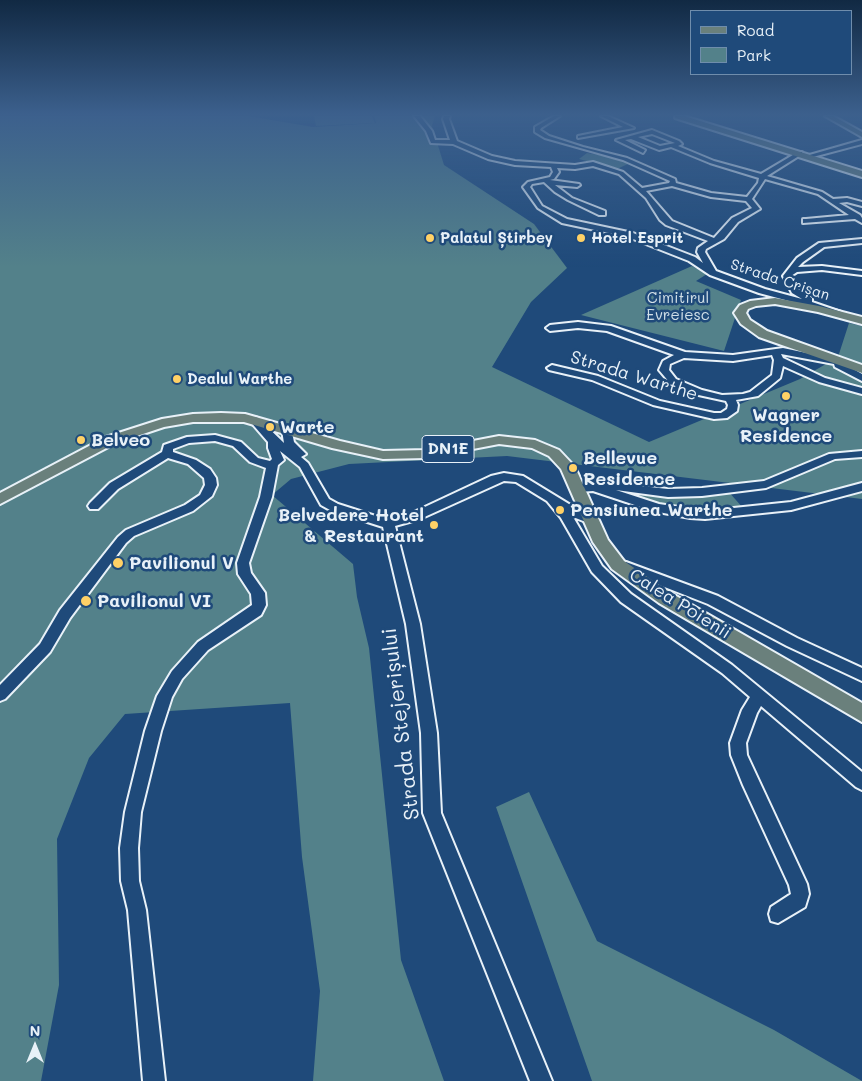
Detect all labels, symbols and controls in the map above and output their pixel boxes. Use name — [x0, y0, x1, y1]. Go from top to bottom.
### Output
legend — [690, 10, 852, 75]
text: Road — [737, 20, 774, 40]
text: Park — [737, 45, 771, 65]
place label: Palatul Știrbey — [440, 229, 553, 247]
place label: Hotel Esprit — [591, 229, 683, 247]
marker: Palatul Știrbey — [424, 232, 436, 244]
marker: Hotel Esprit — [575, 232, 587, 244]
street label: Strada Crișan — [728, 255, 832, 305]
park label: Cimitirul Evreiesc — [646, 289, 710, 324]
street label: Strada Warthe — [568, 346, 700, 406]
place label: Dealul Warthe — [187, 370, 292, 388]
marker: Dealul Warthe — [171, 373, 183, 385]
marker: Wagner Residence — [780, 390, 792, 402]
place label: Wagner Residence — [740, 404, 832, 446]
place label: Warte — [280, 416, 334, 438]
marker: Warte — [264, 421, 276, 433]
place label: Belveo — [91, 429, 150, 451]
marker: Belveo — [75, 434, 87, 446]
road number: DN1E — [422, 436, 474, 462]
place label: Bellevue Residence — [583, 447, 675, 489]
marker: Bellevue Residence — [567, 462, 579, 474]
place label: Pensiunea Warthe — [570, 499, 732, 521]
place label: Belvedere Hotel & Restaurant — [278, 504, 424, 546]
marker: Pensiunea Warthe — [554, 504, 566, 516]
marker: Belvedere Hotel & Restaurant — [428, 519, 440, 531]
place label: Pavilionul V — [129, 552, 234, 574]
marker: Pavilionul V — [111, 556, 125, 570]
street label: Calea Poienii — [625, 564, 735, 644]
place label: Pavilionul VI — [97, 590, 211, 612]
marker: Pavilionul VI — [79, 594, 93, 608]
street label: Strada Stejerișului — [377, 626, 425, 822]
north arrow — [10, 1021, 60, 1071]
text: N — [30, 1021, 40, 1040]

